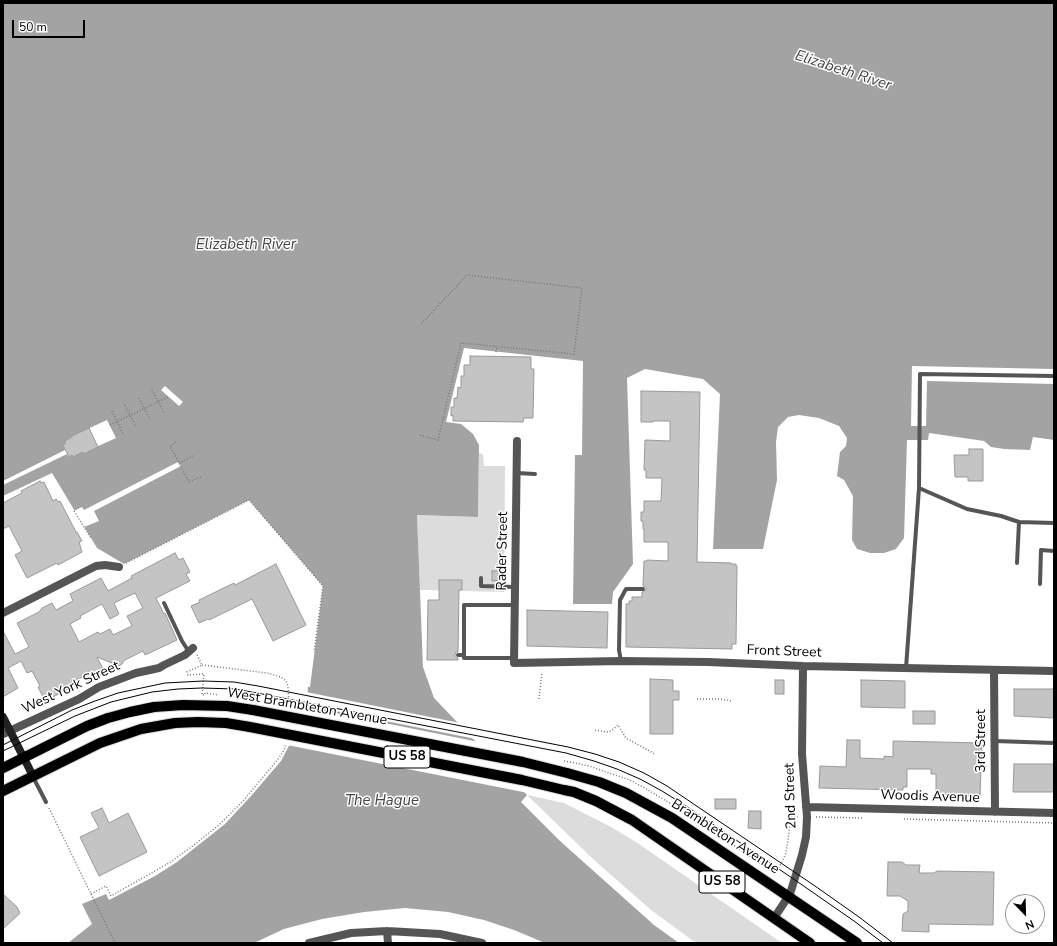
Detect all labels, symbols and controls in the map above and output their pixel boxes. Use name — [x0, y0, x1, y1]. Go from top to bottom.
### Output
scale bar — [14, 12, 87, 38]
text: 50 m — [19, 19, 47, 35]
water label: Elizabeth River — [793, 47, 893, 95]
water label: Elizabeth River — [196, 236, 296, 254]
street label: Rader Street — [494, 511, 512, 591]
street label: Front Street — [746, 642, 822, 662]
street label: West York Street — [19, 658, 123, 718]
street label: West Brambleton Avenue — [226, 685, 388, 729]
street label: 3rd Street — [974, 709, 990, 773]
road number: US 58 — [384, 746, 430, 768]
street label: 2nd Street — [781, 763, 801, 829]
street label: Woodis Avenue — [880, 787, 980, 807]
water label: The Hague — [345, 792, 419, 810]
street label: Brambleton Avenue — [668, 796, 782, 878]
road number: US 58 — [699, 871, 745, 893]
north arrow — [1005, 894, 1045, 934]
text: N — [1023, 916, 1036, 933]

